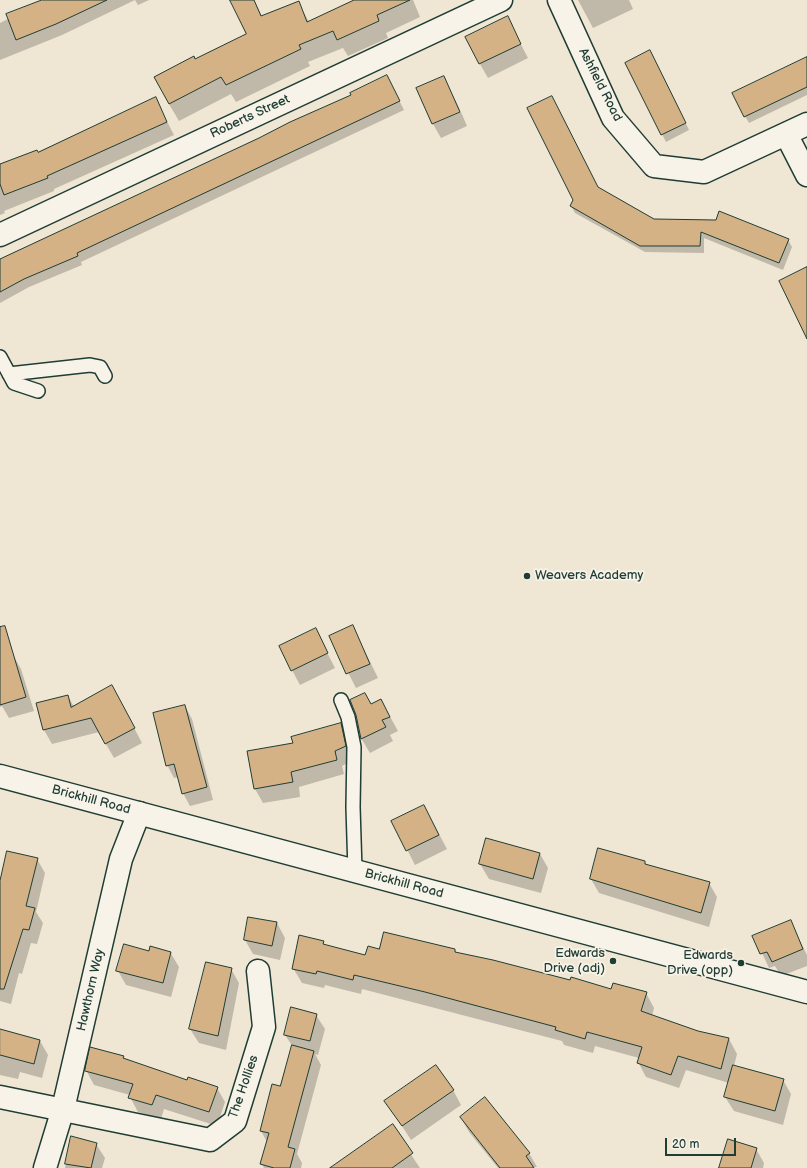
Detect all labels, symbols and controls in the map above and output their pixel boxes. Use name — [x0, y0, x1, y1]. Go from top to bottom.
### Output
street label: Ashfield Road — [575, 46, 625, 124]
street label: Roberts Street — [208, 92, 292, 142]
place label: Weavers Academy — [535, 568, 643, 584]
marker: Weavers Academy — [522, 571, 532, 581]
street label: Brickhill Road — [50, 782, 132, 818]
street label: Brickhill Road — [363, 866, 445, 902]
place label: Edwards Drive (adj) — [544, 946, 605, 977]
street label: Hawthorn Way — [74, 947, 108, 1033]
place label: Edwards Drive (opp) — [667, 948, 733, 979]
marker: Edwards Drive (adj) — [608, 956, 618, 966]
marker: Edwards Drive (opp) — [736, 958, 746, 968]
street label: The Hollies — [226, 1053, 262, 1121]
scale bar — [667, 1130, 738, 1156]
text: 20 m — [672, 1137, 699, 1152]

